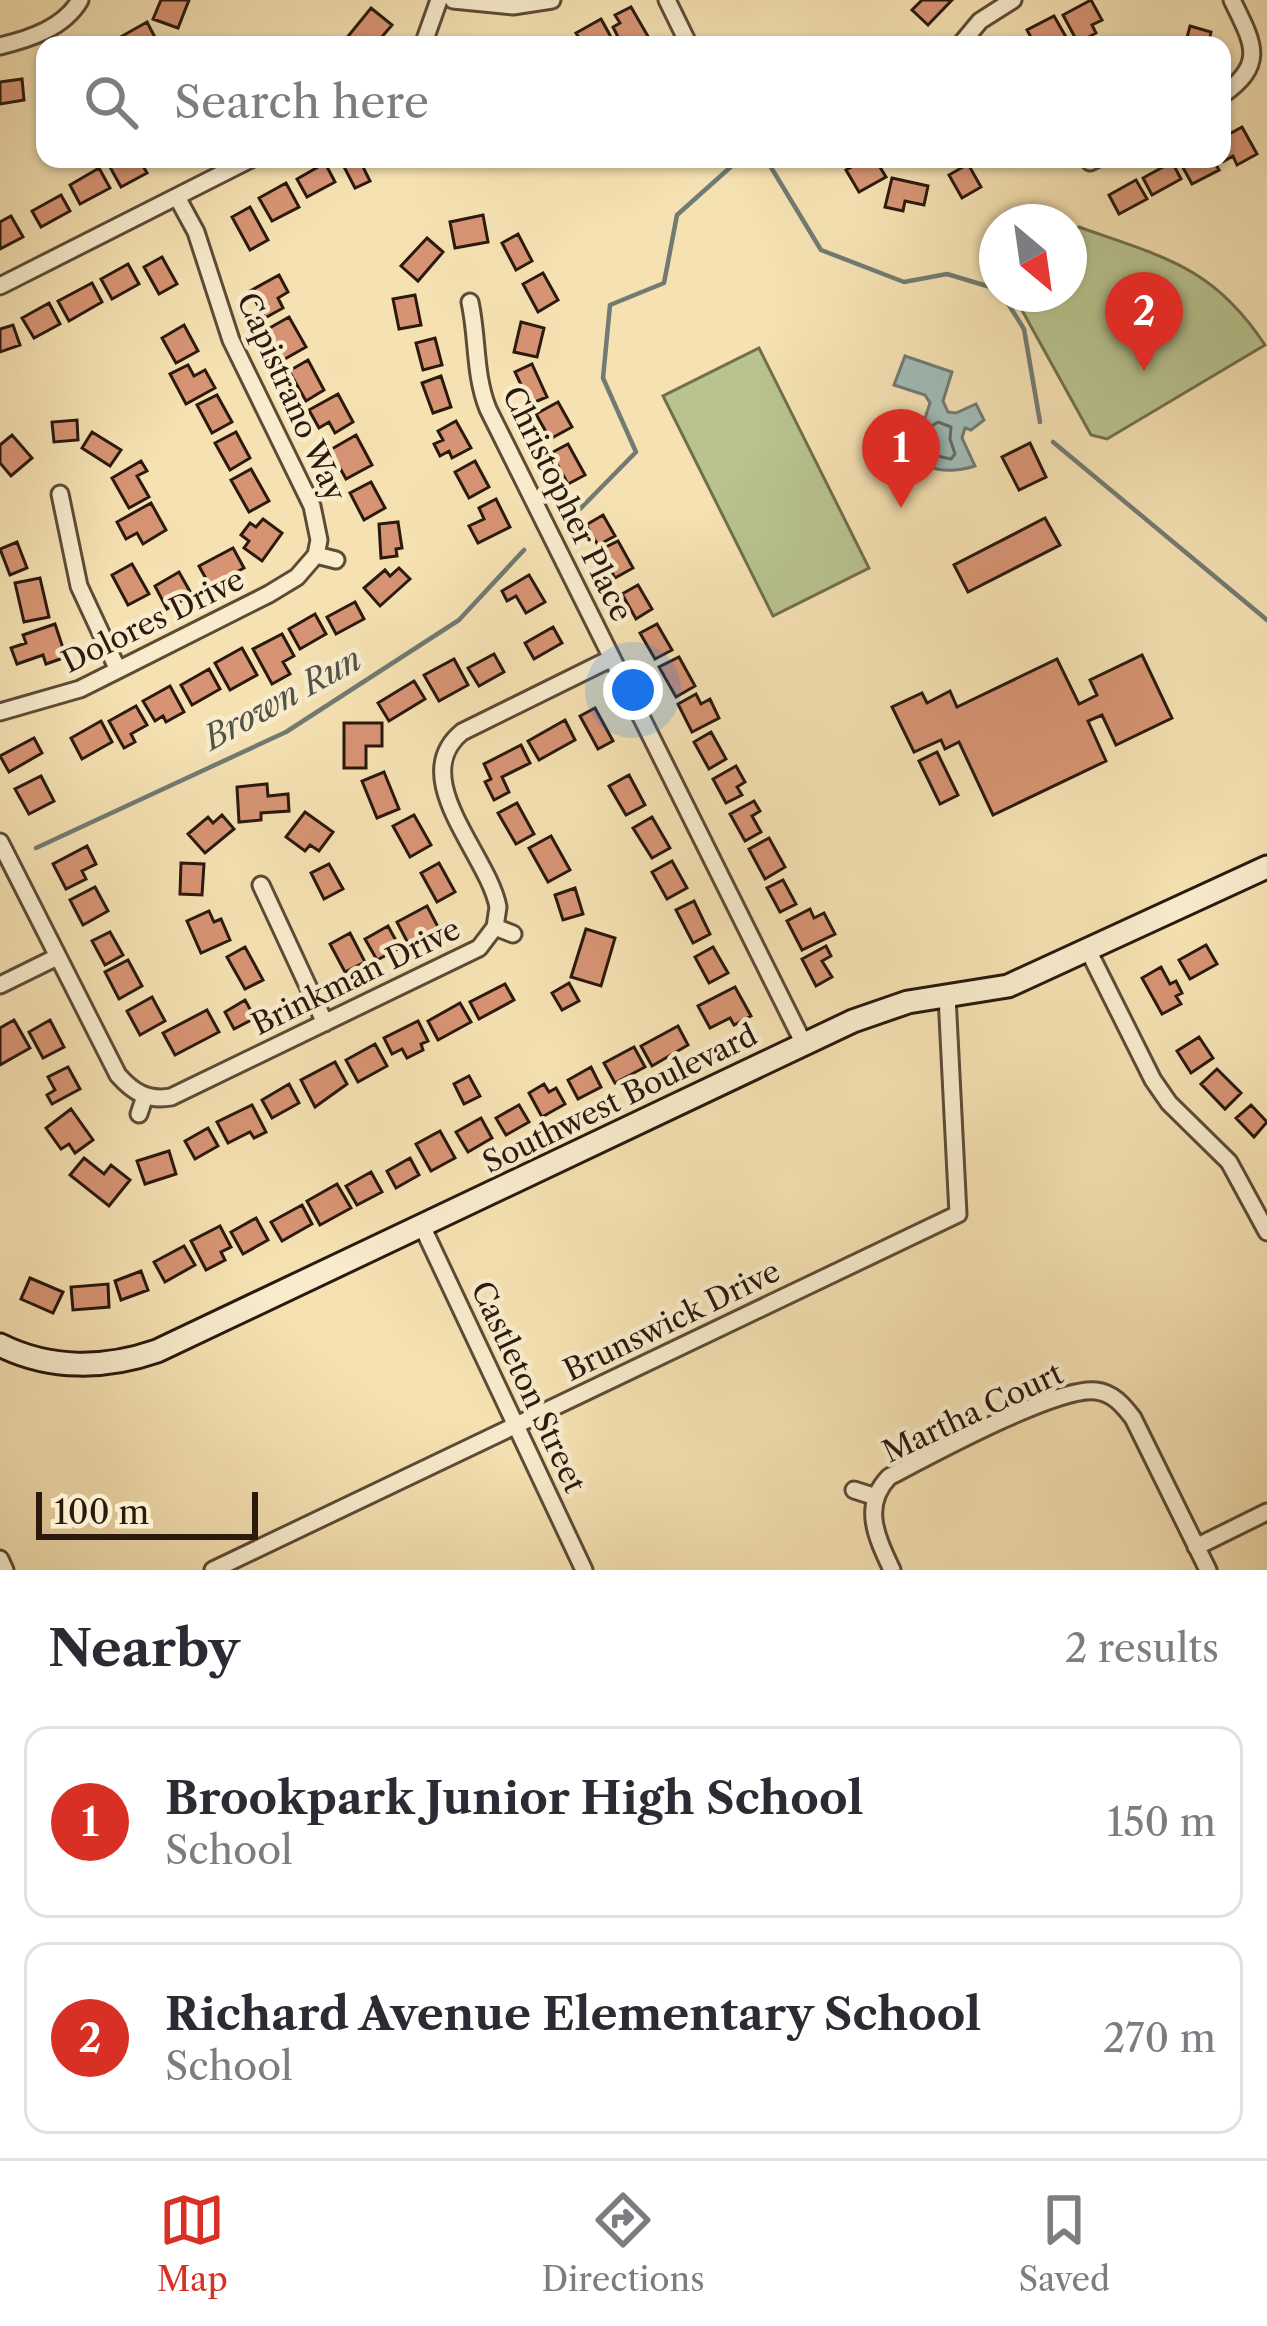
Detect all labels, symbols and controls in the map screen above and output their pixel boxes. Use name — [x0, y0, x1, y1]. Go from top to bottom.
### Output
search box — [36, 36, 1231, 168]
icon: search — [78, 69, 144, 135]
text: Search here — [174, 74, 429, 130]
north arrow — [979, 204, 1087, 312]
pin: 2 — [1105, 272, 1183, 371]
street label: Capistrano Way — [229, 287, 354, 507]
street label: Christopher Place — [495, 380, 640, 627]
pin: 1 — [862, 409, 940, 508]
street label: Dolores Drive — [56, 561, 250, 681]
water label: Brown Run — [193, 638, 368, 760]
your location — [603, 660, 663, 720]
street label: Brinkman Drive — [246, 910, 466, 1043]
street label: Southwest Boulevard — [477, 1016, 763, 1181]
street label: Brunswick Drive — [558, 1252, 786, 1389]
street label: Castleton Street — [463, 1275, 594, 1499]
street label: Martha Court — [877, 1354, 1069, 1470]
scale bar — [36, 1486, 258, 1539]
text: 100 m — [54, 1492, 149, 1533]
text: Nearby — [48, 1617, 240, 1679]
text: 2 results — [1065, 1624, 1219, 1672]
text: Brookpark Junior High School — [165, 1770, 863, 1826]
text: 1 — [81, 1798, 99, 1846]
text: 150 m — [1107, 1798, 1216, 1846]
text: School — [165, 1826, 293, 1874]
text: Richard Avenue Elementary School — [165, 1986, 981, 2042]
text: 2 — [78, 2014, 102, 2062]
text: 270 m — [1103, 2014, 1216, 2062]
text: School — [165, 2042, 293, 2090]
tab: Map — [157, 2187, 228, 2300]
tab: Directions — [542, 2187, 705, 2300]
tab: Saved — [1018, 2187, 1110, 2300]

